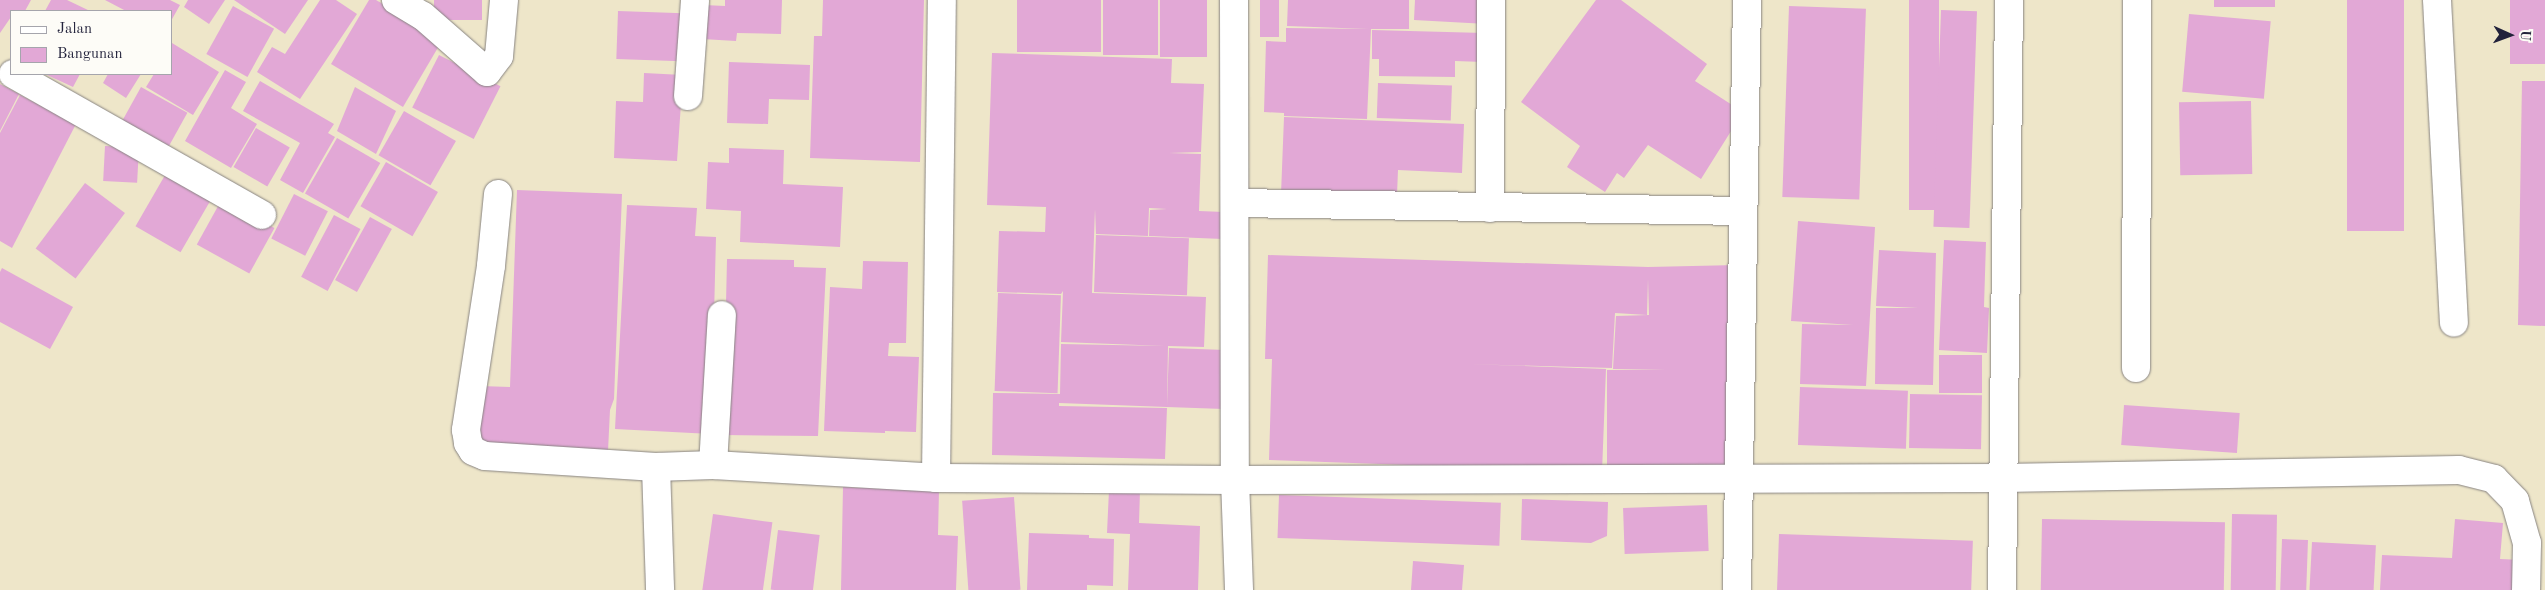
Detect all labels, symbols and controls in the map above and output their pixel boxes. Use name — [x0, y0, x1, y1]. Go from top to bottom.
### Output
legend — [10, 10, 172, 75]
north arrow — [2485, 10, 2535, 60]
text: Jalan — [57, 22, 92, 37]
text: U — [2518, 30, 2532, 41]
text: Bangunan — [57, 47, 123, 62]

